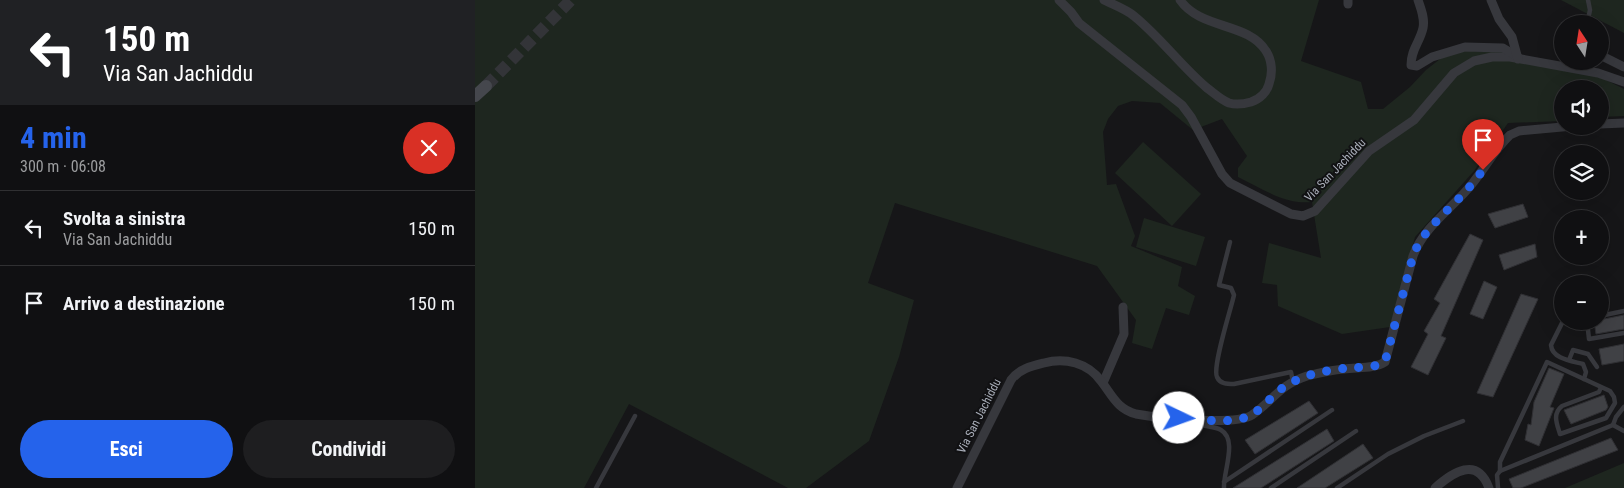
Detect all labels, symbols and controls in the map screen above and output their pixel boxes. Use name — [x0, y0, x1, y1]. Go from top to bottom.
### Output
north arrow — [1554, 15, 1609, 70]
map controls — [1554, 15, 1609, 330]
text: 150 m — [103, 19, 190, 60]
icon: left — [20, 20, 85, 85]
text: Via San Jachiddu — [103, 61, 253, 86]
button: sound — [1554, 80, 1609, 135]
pin — [1462, 119, 1504, 170]
text: 4 min — [20, 120, 87, 155]
button: close — [403, 122, 455, 174]
icon: arrive — [1469, 126, 1497, 154]
street label: Via San Jachiddu — [1302, 136, 1369, 204]
button: layers — [1554, 145, 1609, 200]
text: 300 m · 06:08 — [20, 157, 106, 176]
text: Svolta a sinistra — [63, 207, 185, 230]
button: + — [1554, 210, 1609, 265]
icon: left — [20, 214, 48, 242]
text: 150 m — [408, 217, 455, 240]
text: Via San Jachiddu — [63, 230, 172, 249]
button: − — [1554, 275, 1609, 330]
icon: arrive — [20, 289, 48, 317]
text: Arrivo a destinazione — [63, 292, 225, 315]
text: 150 m — [408, 292, 455, 315]
street label: Via San Jachiddu — [954, 376, 1004, 456]
position arrow — [1152, 391, 1204, 443]
button: Esci — [20, 420, 233, 478]
button: Condividi — [243, 420, 455, 478]

